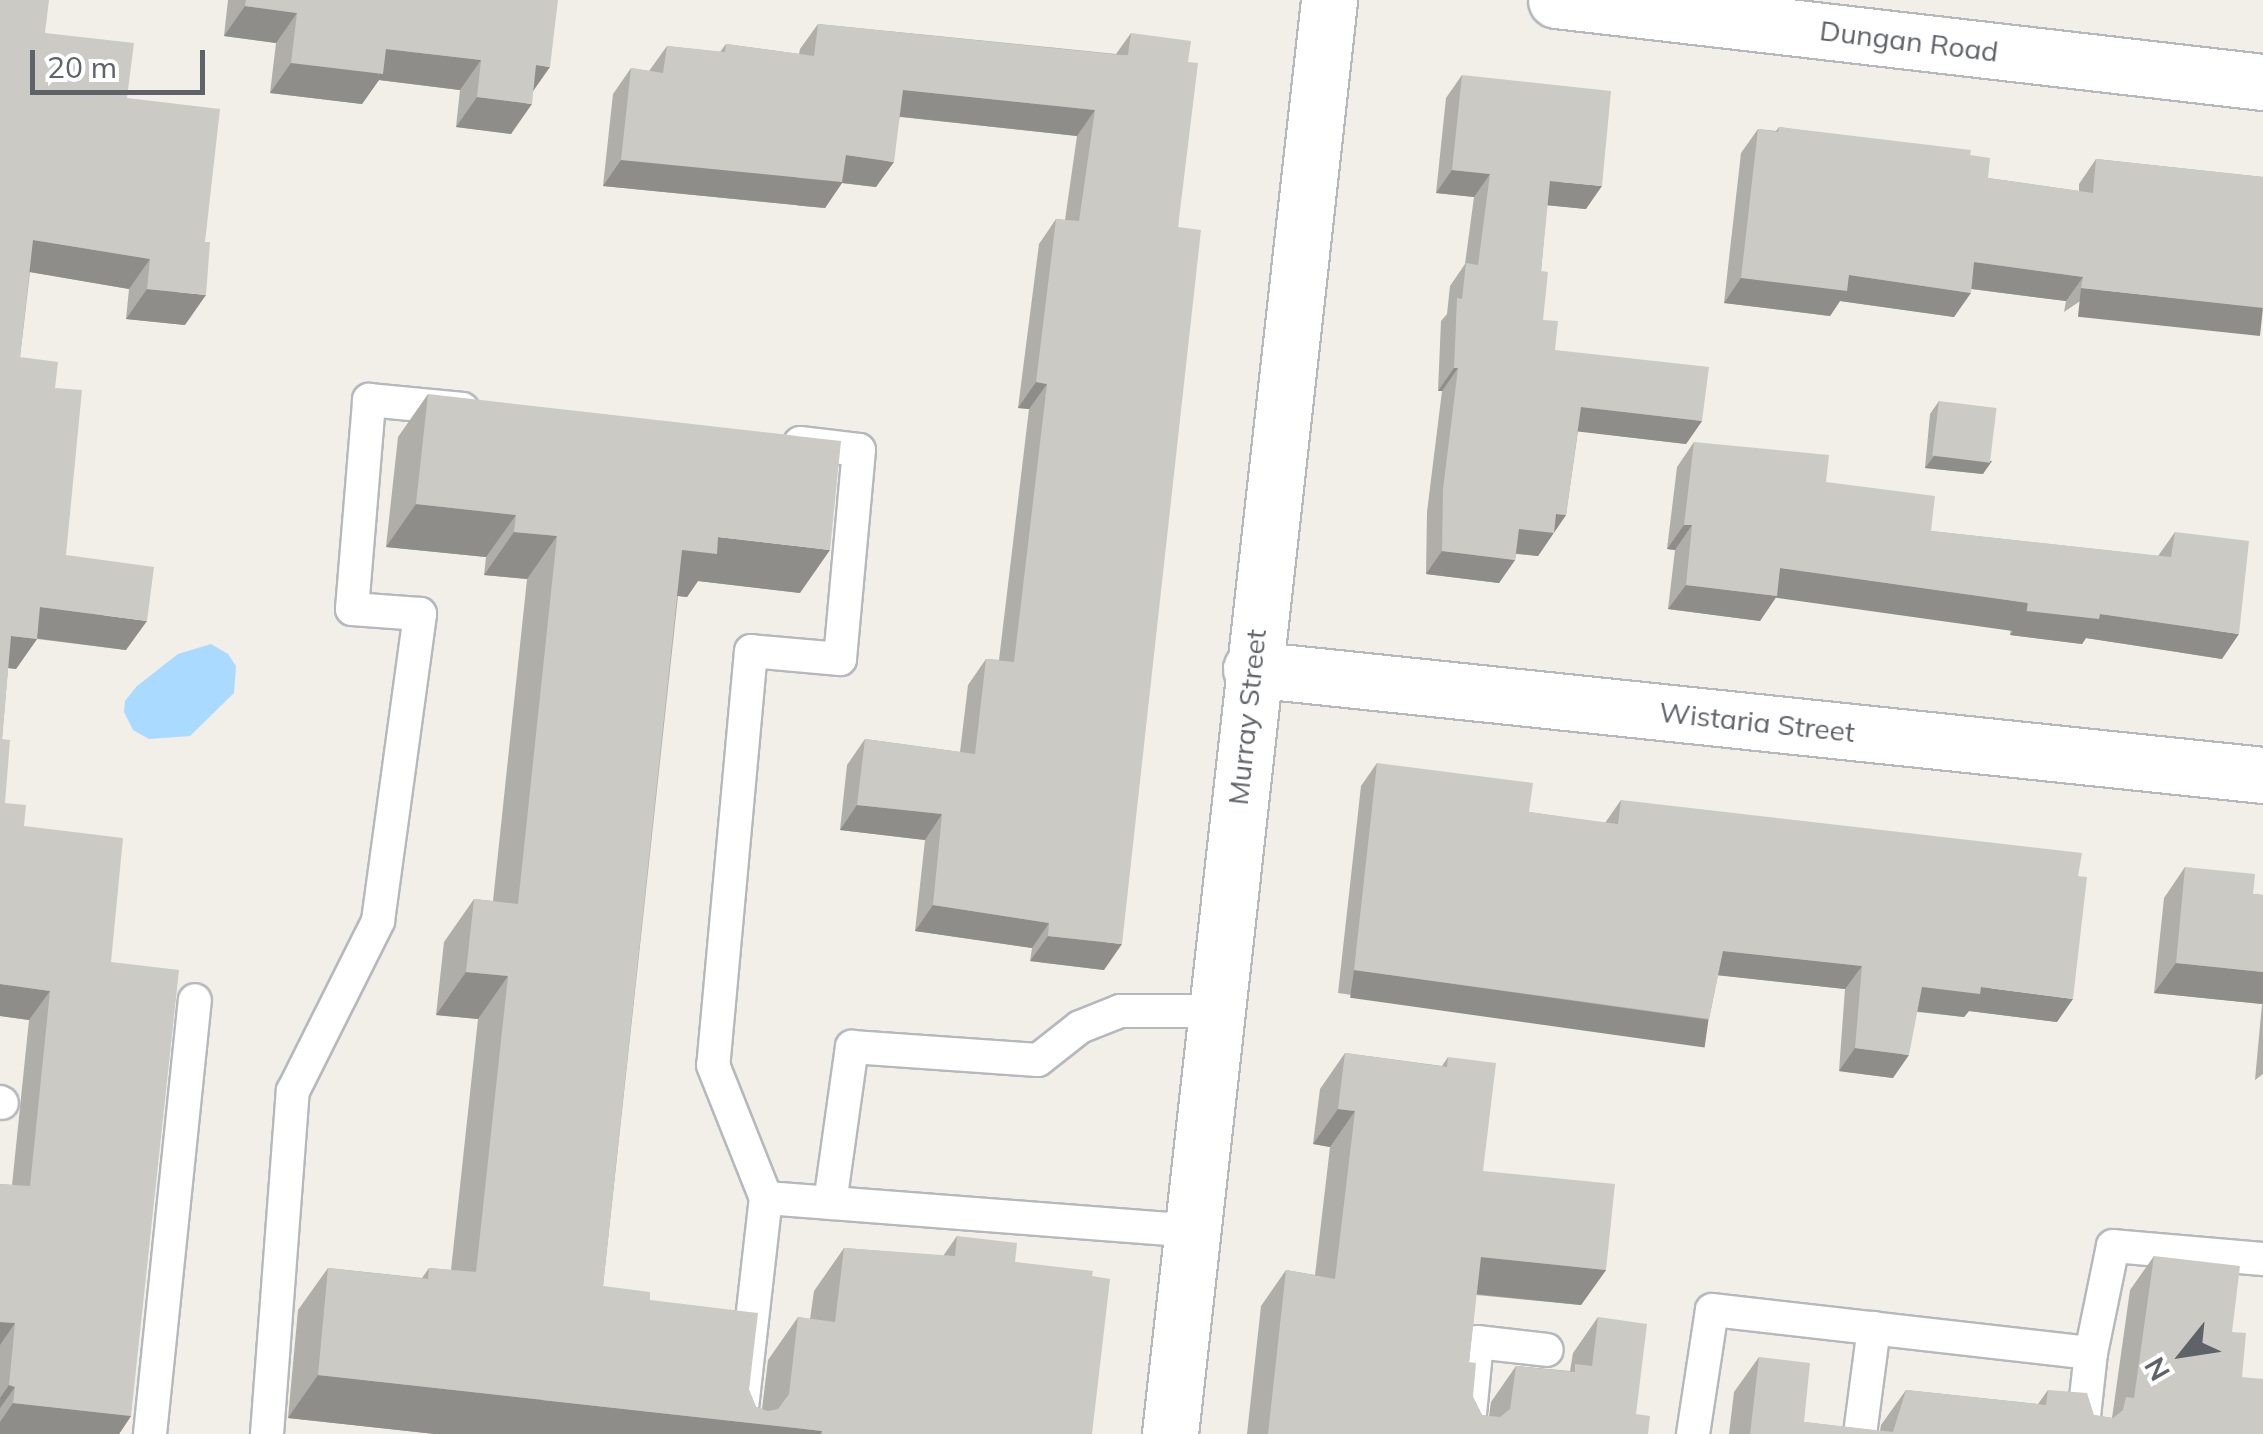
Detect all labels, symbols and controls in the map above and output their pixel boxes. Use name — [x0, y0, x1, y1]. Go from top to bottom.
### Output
street label: Dungan Road — [1818, 13, 2000, 69]
scale bar — [35, 30, 210, 92]
text: 20 m — [47, 48, 117, 86]
street label: Murray Street — [1221, 627, 1273, 807]
street label: Wistaria Street — [1658, 695, 1856, 749]
north arrow — [2133, 1304, 2233, 1404]
text: N — [2136, 1351, 2177, 1387]

